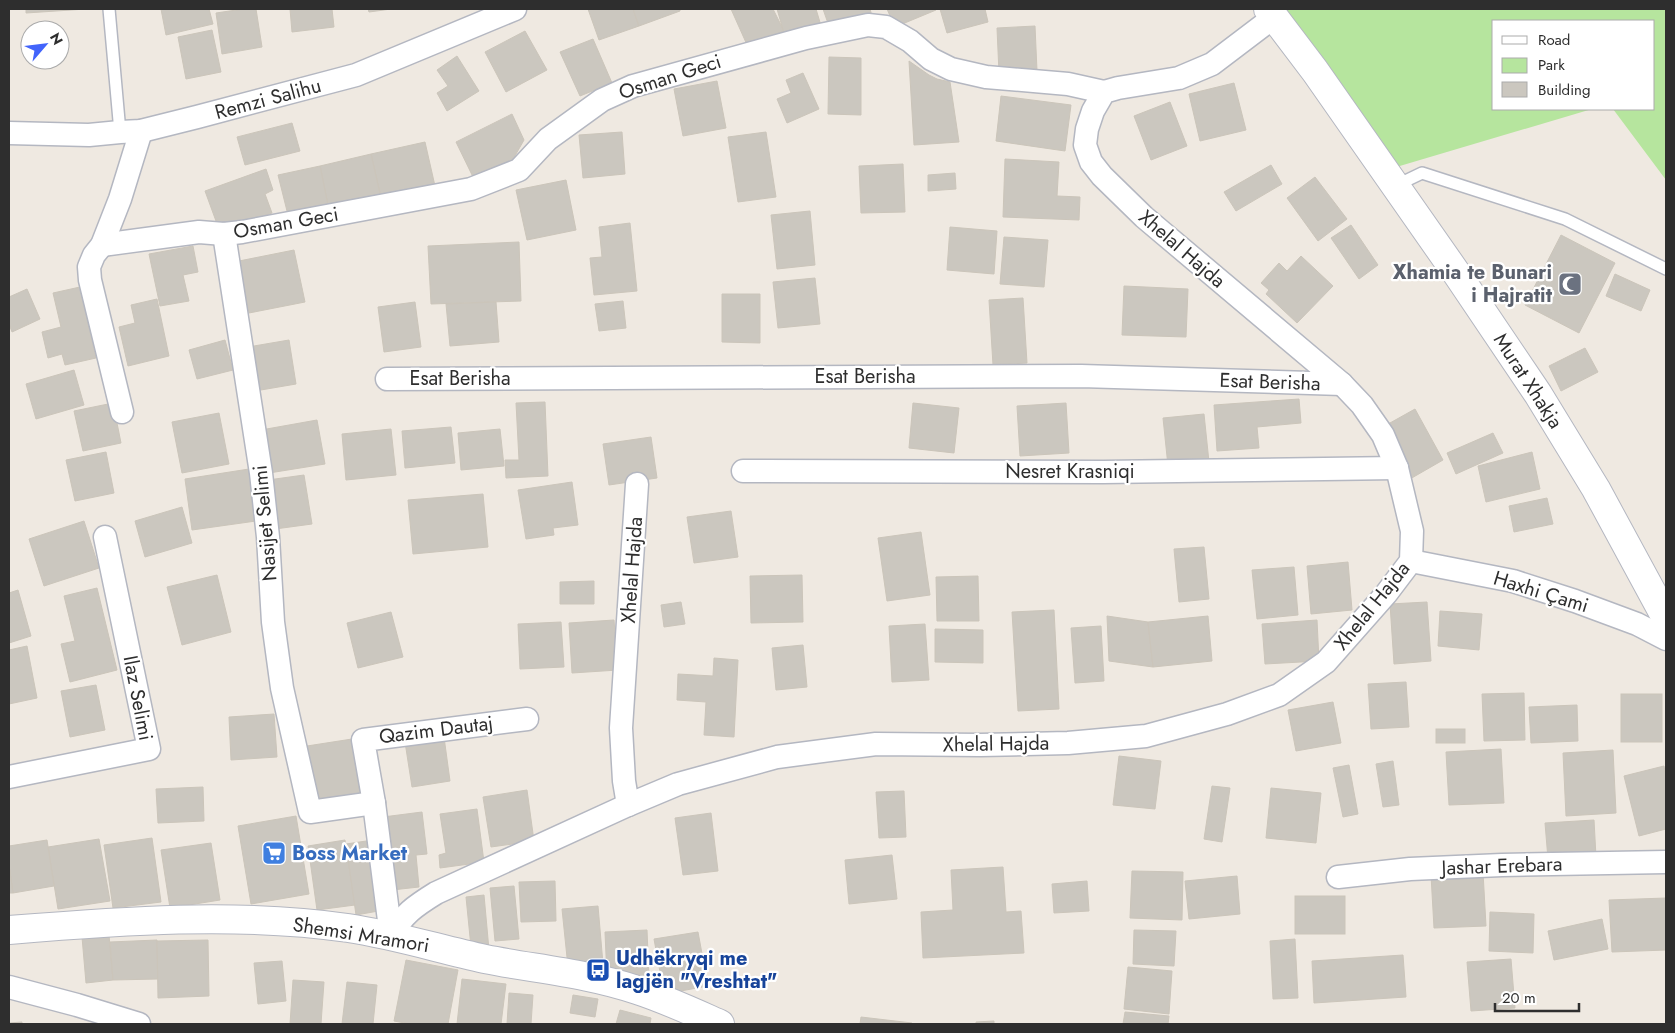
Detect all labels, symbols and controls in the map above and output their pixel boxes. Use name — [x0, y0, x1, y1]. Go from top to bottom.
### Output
north arrow — [20, 20, 70, 70]
legend — [1492, 20, 1655, 110]
text: N — [45, 29, 68, 49]
text: Road — [1538, 29, 1570, 51]
street label: Osman Geci — [615, 47, 725, 107]
text: Park — [1538, 54, 1565, 76]
street label: Remzi Salihu — [212, 71, 324, 127]
text: Building — [1538, 79, 1590, 101]
street label: Osman Geci — [231, 200, 341, 246]
street label: Xhelal Hajda — [1132, 203, 1232, 295]
place label: Xhamia te Bunari i Hajratit — [1393, 258, 1553, 310]
mosque icon: Xhamia te Bunari i Hajratit — [1557, 271, 1583, 297]
street label: Murat Xhakja — [1486, 328, 1570, 434]
street label: Esat Berisha — [814, 362, 916, 391]
street label: Esat Berisha — [409, 364, 511, 393]
street label: Esat Berisha — [1219, 366, 1321, 398]
street label: Nesret Krasniqi — [1005, 457, 1135, 486]
street label: Nasijet Selimi — [245, 464, 285, 582]
street label: Xhelal Hajda — [614, 516, 650, 624]
street label: Xhelal Hajda — [1327, 555, 1417, 657]
street label: Haxhi Çami — [1490, 564, 1592, 620]
street label: Ilaz Selimi — [116, 653, 160, 743]
street label: Qazim Dautaj — [377, 709, 495, 751]
street label: Xhelal Hajda — [942, 729, 1050, 759]
place label: Boss Market — [292, 839, 408, 868]
supermarket icon: Boss Market — [261, 840, 287, 866]
street label: Jashar Erebara — [1438, 849, 1563, 883]
street label: Shemsi Mramori — [291, 910, 431, 960]
place label: Udhëkryqi me lagjën "Vreshtat" — [616, 944, 777, 996]
bus stop icon: Udhëkryqi me lagjën "Vreshtat" — [585, 957, 611, 983]
scale bar — [1495, 980, 1579, 1012]
text: 20 m — [1502, 987, 1536, 1009]

